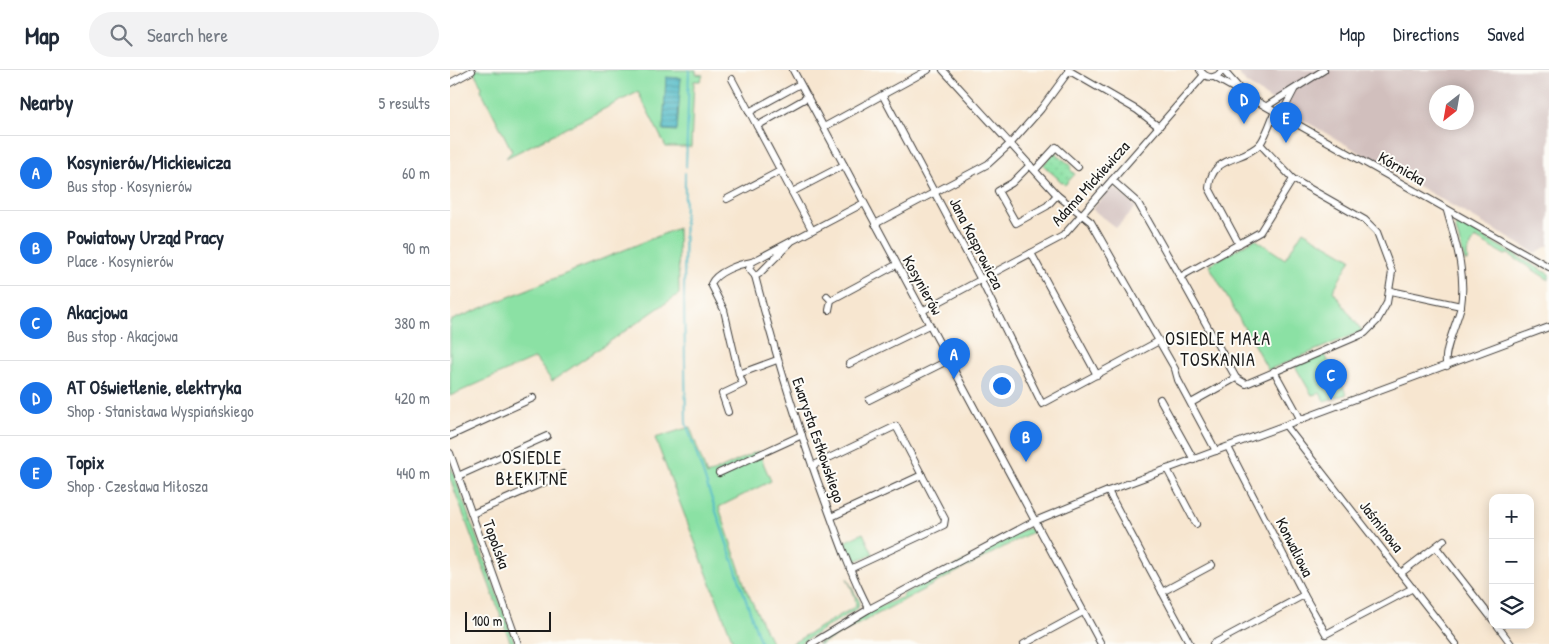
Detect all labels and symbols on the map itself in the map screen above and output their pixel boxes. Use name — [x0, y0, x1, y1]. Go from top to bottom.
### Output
pin: D — [1228, 83, 1260, 124]
north arrow — [1429, 85, 1474, 130]
pin: E — [1270, 102, 1302, 143]
street label: Adama Mickiewicza — [1046, 136, 1134, 230]
street label: Kórnicka — [1374, 146, 1430, 190]
street label: Jana Kasprowicza — [945, 193, 1009, 293]
street label: Kosynierów — [898, 251, 948, 319]
district label: OSIEDLE MAŁA TOSKANIA — [1165, 326, 1271, 372]
pin: A — [938, 338, 970, 379]
pin: C — [1315, 359, 1347, 400]
your location — [989, 373, 1015, 399]
street label: Ewarysta Estkowskiego — [787, 375, 851, 506]
pin: B — [1010, 421, 1042, 462]
district label: OSIEDLE BŁĘKITNE — [496, 445, 568, 491]
street label: Jaśminowa — [1355, 496, 1409, 556]
street label: Konwaliowa — [1271, 514, 1319, 580]
street label: Topolska — [478, 516, 516, 572]
scale bar — [465, 609, 551, 632]

